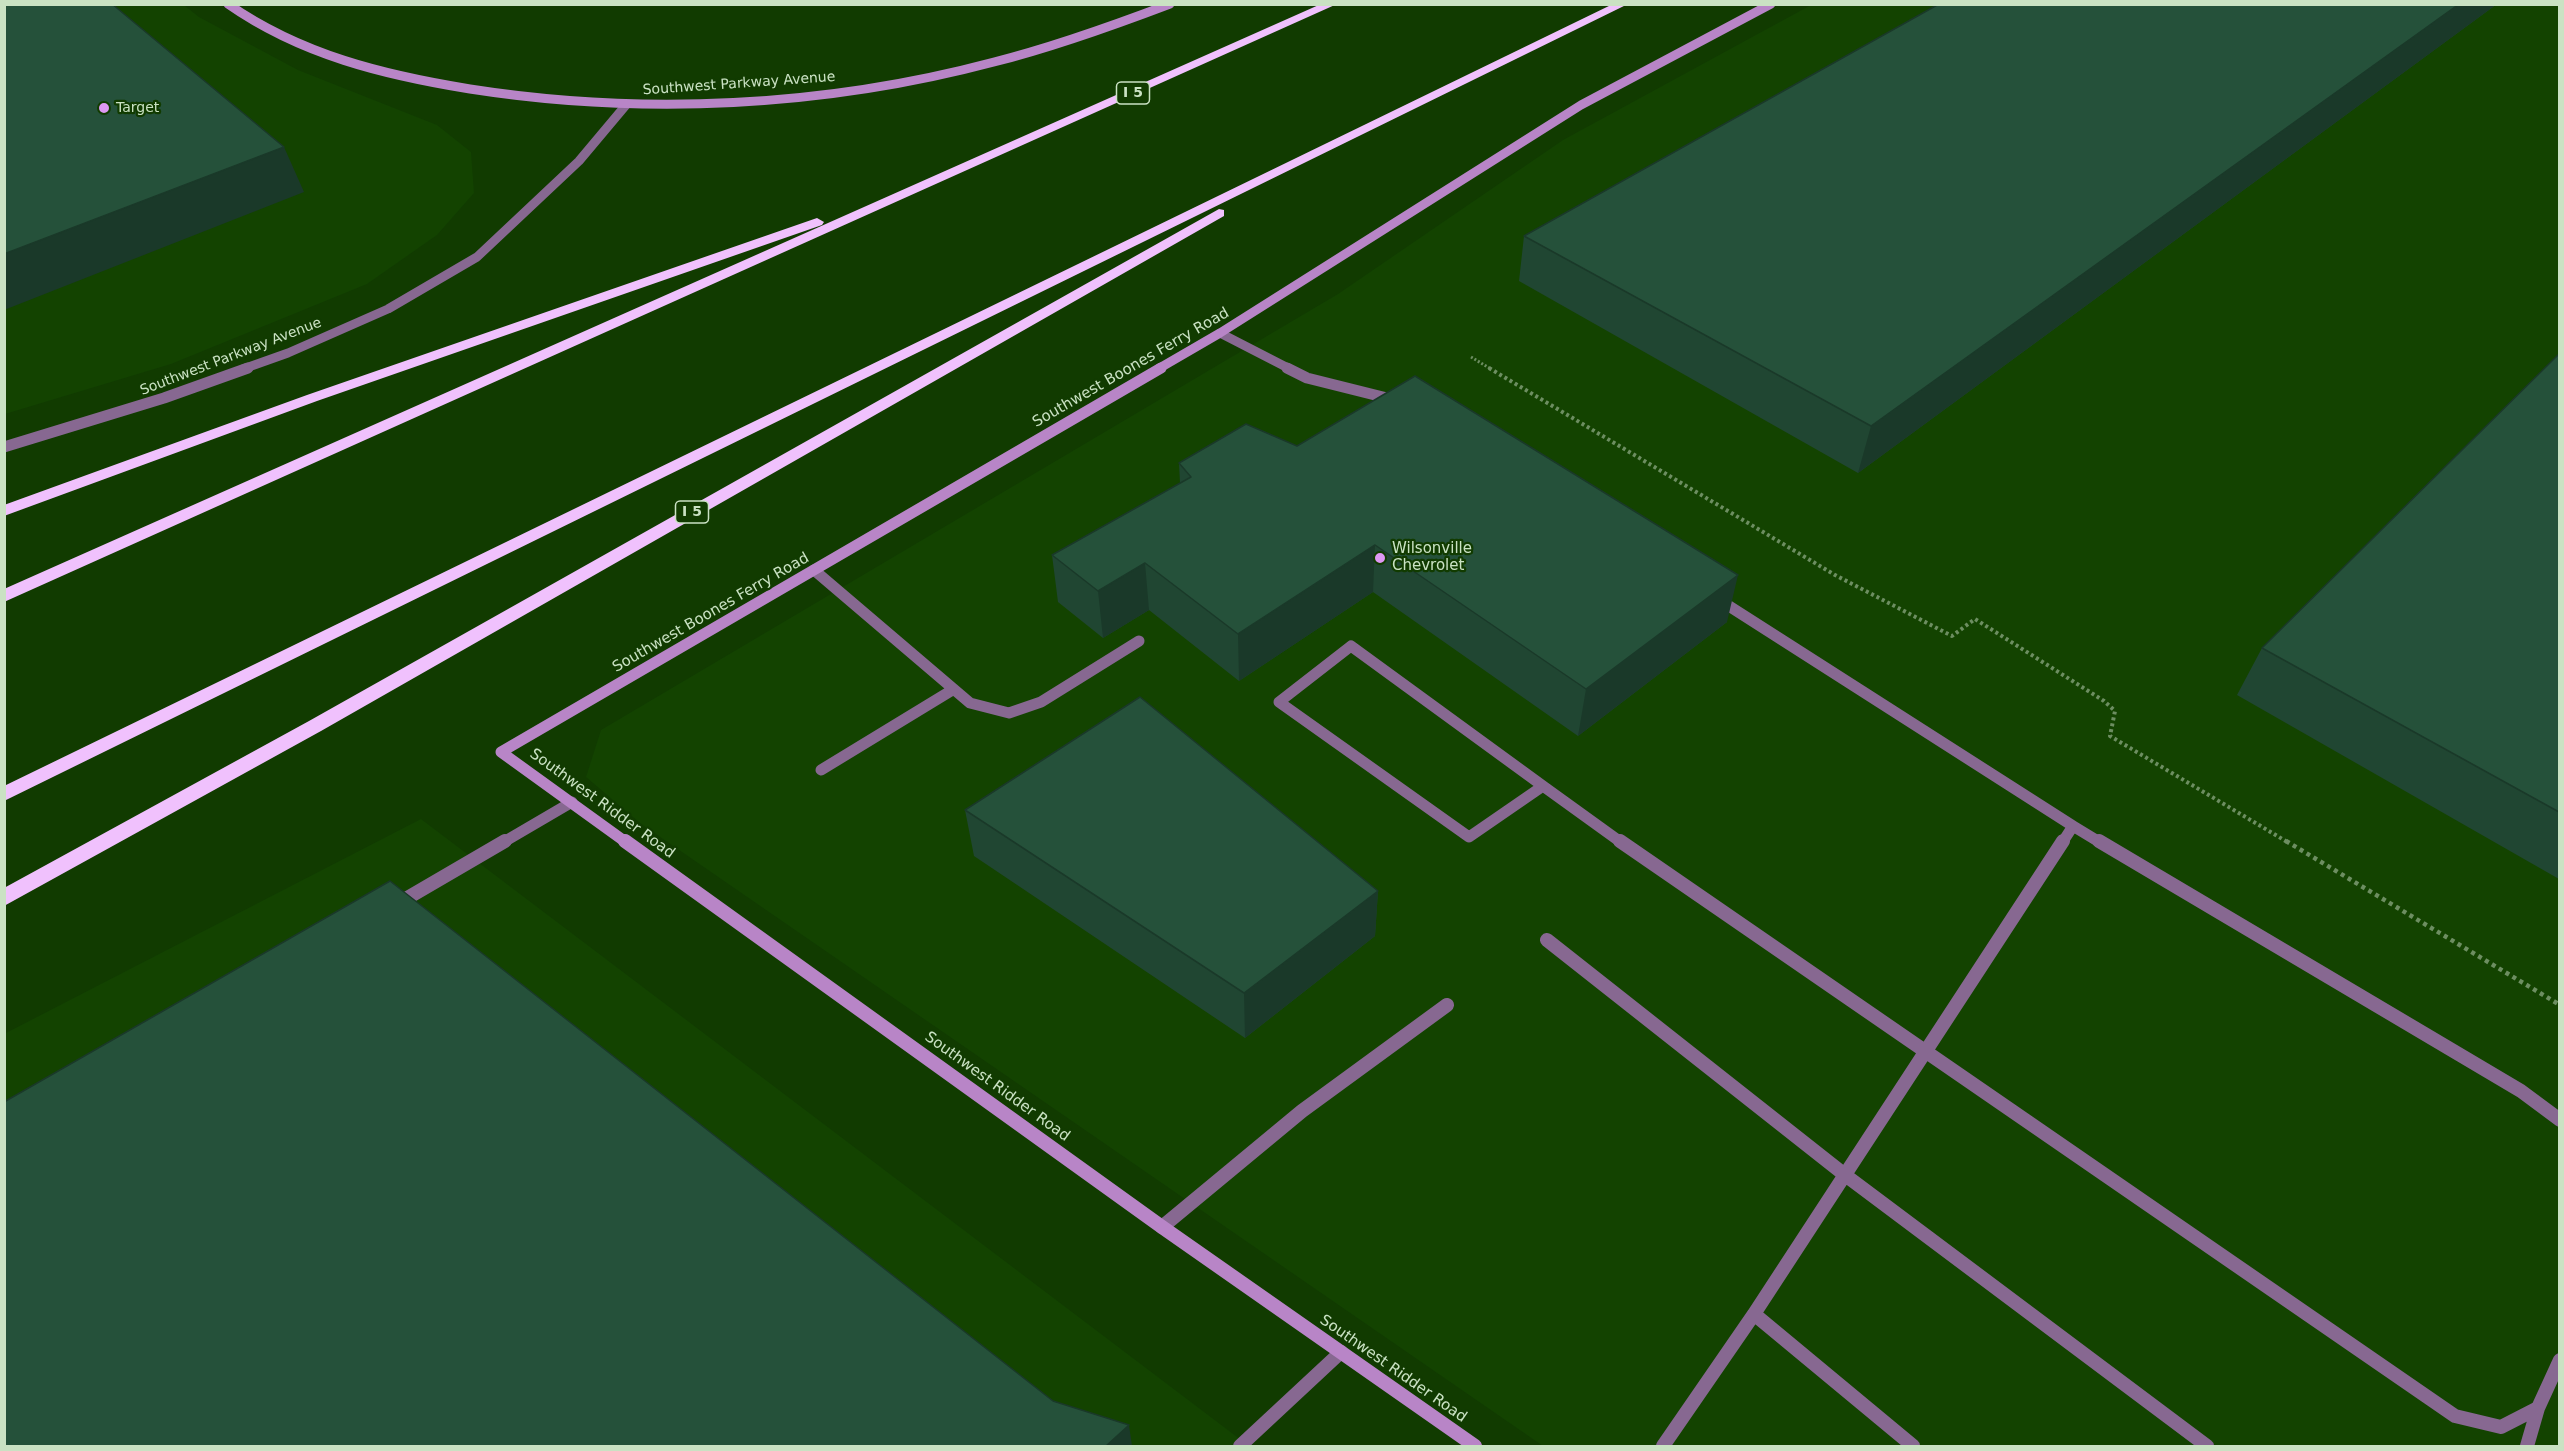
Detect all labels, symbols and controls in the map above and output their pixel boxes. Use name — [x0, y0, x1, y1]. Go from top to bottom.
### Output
street label: Southwest Parkway Avenue — [642, 69, 836, 99]
road number: I 5 — [1116, 82, 1150, 104]
place label: Target — [116, 100, 159, 116]
marker: Target — [97, 101, 111, 115]
street label: Southwest Boones Ferry Road — [1030, 304, 1232, 432]
street label: Southwest Parkway Avenue — [138, 315, 324, 399]
road number: I 5 — [676, 501, 708, 523]
place label: Wilsonville Chevrolet — [1392, 540, 1472, 575]
street label: Southwest Boones Ferry Road — [610, 549, 812, 677]
marker: Wilsonville Chevrolet — [1373, 551, 1387, 565]
street label: Southwest Ridder Road — [526, 745, 678, 863]
street label: Southwest Ridder Road — [921, 1028, 1073, 1146]
street label: Southwest Ridder Road — [1316, 1311, 1470, 1427]

